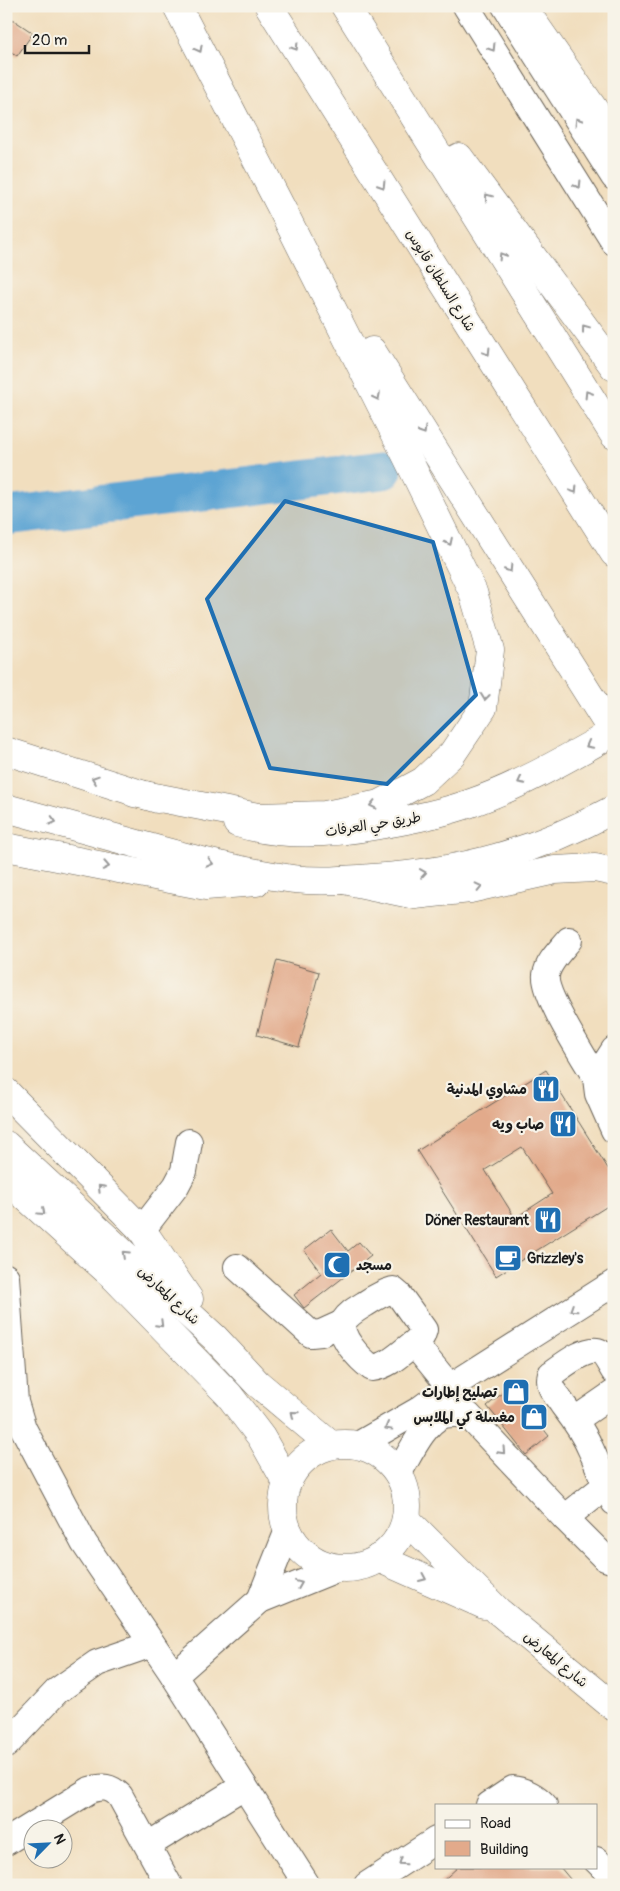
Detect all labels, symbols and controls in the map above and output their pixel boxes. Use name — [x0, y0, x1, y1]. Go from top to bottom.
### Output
scale bar — [25, 22, 89, 54]
text: 20 m — [32, 31, 67, 50]
one-way arrow — [289, 42, 298, 51]
one-way arrow — [485, 42, 495, 51]
one-way arrow — [193, 44, 203, 53]
one-way arrow — [575, 117, 585, 126]
one-way arrow — [375, 180, 385, 189]
one-way arrow — [572, 180, 581, 189]
one-way arrow — [485, 193, 494, 203]
street label: شارع السلطان قابوس — [401, 226, 479, 335]
one-way arrow — [498, 253, 508, 262]
one-way arrow — [582, 324, 591, 334]
one-way arrow — [481, 347, 490, 356]
one-way arrow — [584, 390, 594, 399]
one-way arrow — [371, 392, 381, 401]
one-way arrow — [416, 426, 426, 435]
one-way arrow — [567, 484, 577, 493]
one-way arrow — [443, 537, 453, 546]
one-way arrow — [503, 563, 513, 572]
one-way arrow — [480, 693, 491, 701]
one-way arrow — [586, 739, 595, 749]
one-way arrow — [91, 775, 99, 785]
one-way arrow — [518, 775, 527, 785]
one-way arrow — [369, 799, 377, 810]
street label: طريق حي العرفات — [324, 809, 423, 844]
one-way arrow — [49, 815, 57, 825]
one-way arrow — [206, 857, 215, 868]
one-way arrow — [101, 861, 110, 871]
one-way arrow — [420, 868, 428, 879]
one-way arrow — [474, 882, 483, 893]
restaurant icon: مشاوي المدنية — [531, 1074, 561, 1104]
place label: مشاوي المدنية — [447, 1081, 527, 1100]
restaurant icon: صاب ويه — [548, 1109, 578, 1139]
place label: صاب ويه — [492, 1116, 544, 1133]
one-way arrow — [98, 1185, 107, 1194]
restaurant icon: Döner Restaurant — [533, 1205, 563, 1235]
one-way arrow — [37, 1206, 46, 1215]
place label: Döner Restaurant — [425, 1212, 529, 1229]
cafe icon: Grizzley's — [493, 1243, 523, 1273]
mosque icon: مسجد — [322, 1250, 352, 1280]
place label: Grizzley's — [527, 1250, 584, 1267]
one-way arrow — [121, 1251, 130, 1260]
place label: مسجد — [356, 1257, 392, 1274]
street label: شارع المعارض — [134, 1262, 203, 1329]
one-way arrow — [569, 1303, 578, 1312]
one-way arrow — [154, 1318, 163, 1327]
shop icon: تصليح إطارات — [501, 1377, 531, 1407]
place label: تصليح إطارات — [422, 1384, 498, 1402]
shop icon: مغسلة كي الملابس — [519, 1402, 549, 1432]
place label: مغسلة كي الملابس — [413, 1409, 515, 1430]
one-way arrow — [291, 1411, 300, 1419]
one-way arrow — [385, 1421, 394, 1431]
one-way arrow — [496, 1445, 505, 1454]
one-way arrow — [418, 1572, 427, 1583]
one-way arrow — [294, 1580, 303, 1590]
street label: شارع المعارض — [520, 1628, 591, 1692]
legend — [435, 1804, 598, 1868]
text: Road — [480, 1814, 511, 1833]
north arrow — [22, 1818, 72, 1868]
text: N — [50, 1831, 69, 1847]
text: Building — [480, 1840, 528, 1859]
one-way arrow — [398, 1856, 407, 1865]

